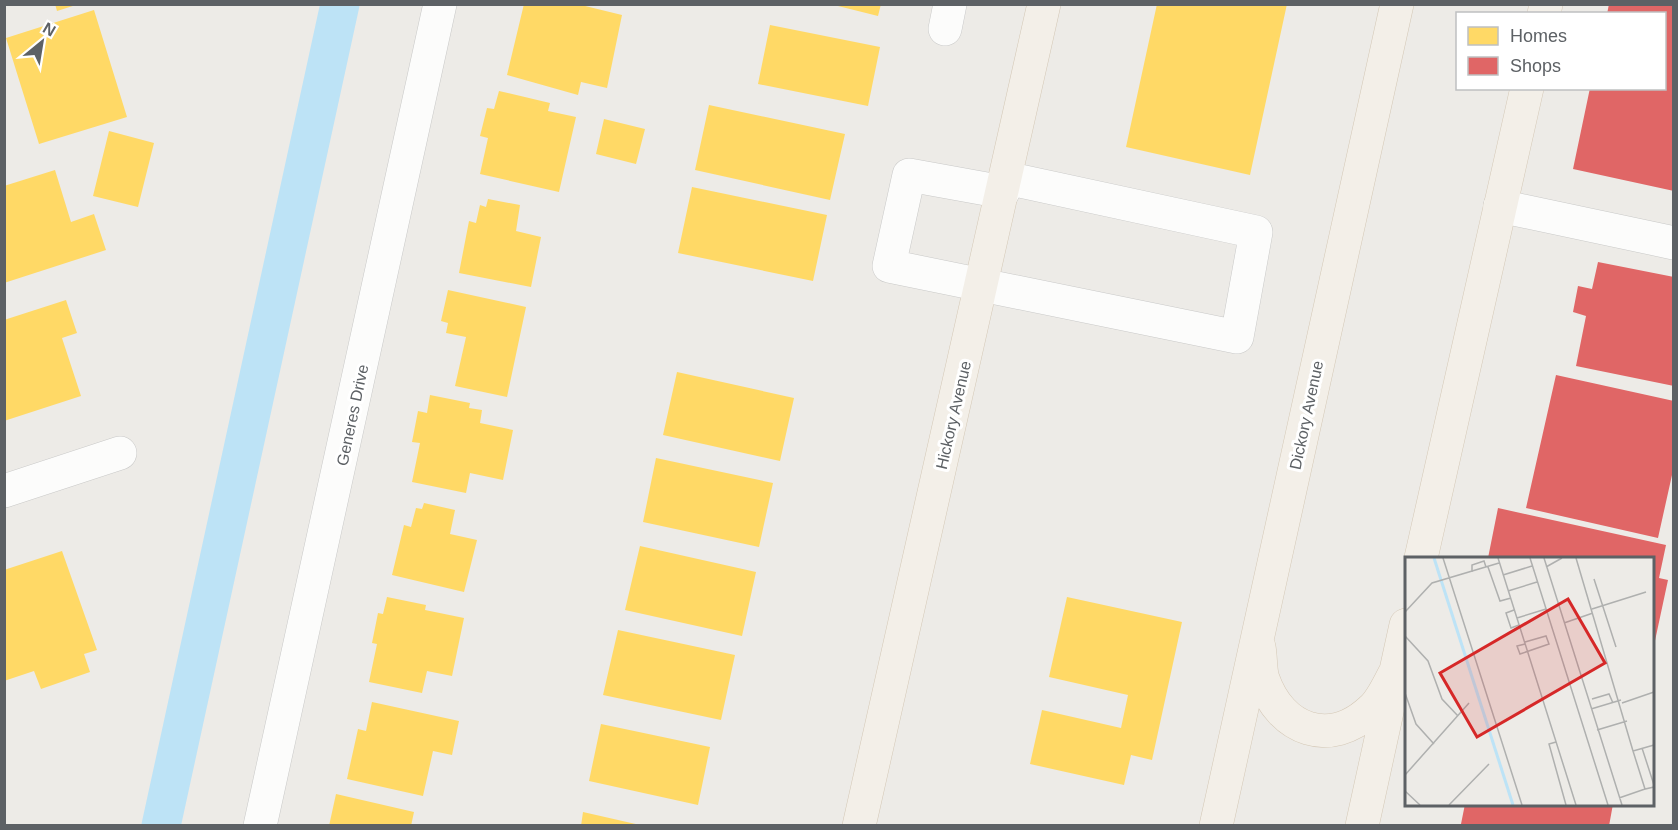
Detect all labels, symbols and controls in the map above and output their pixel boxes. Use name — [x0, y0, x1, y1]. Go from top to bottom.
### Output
north arrow — [12, 12, 72, 72]
legend — [1456, 12, 1666, 90]
text: N — [40, 19, 59, 40]
text: Homes — [1510, 26, 1567, 46]
text: Shops — [1510, 56, 1561, 76]
street label: Hickory Avenue — [933, 359, 974, 471]
street label: Dickory Avenue — [1287, 359, 1326, 471]
street label: Generes Drive — [333, 363, 372, 467]
inset map — [1405, 557, 1654, 806]

